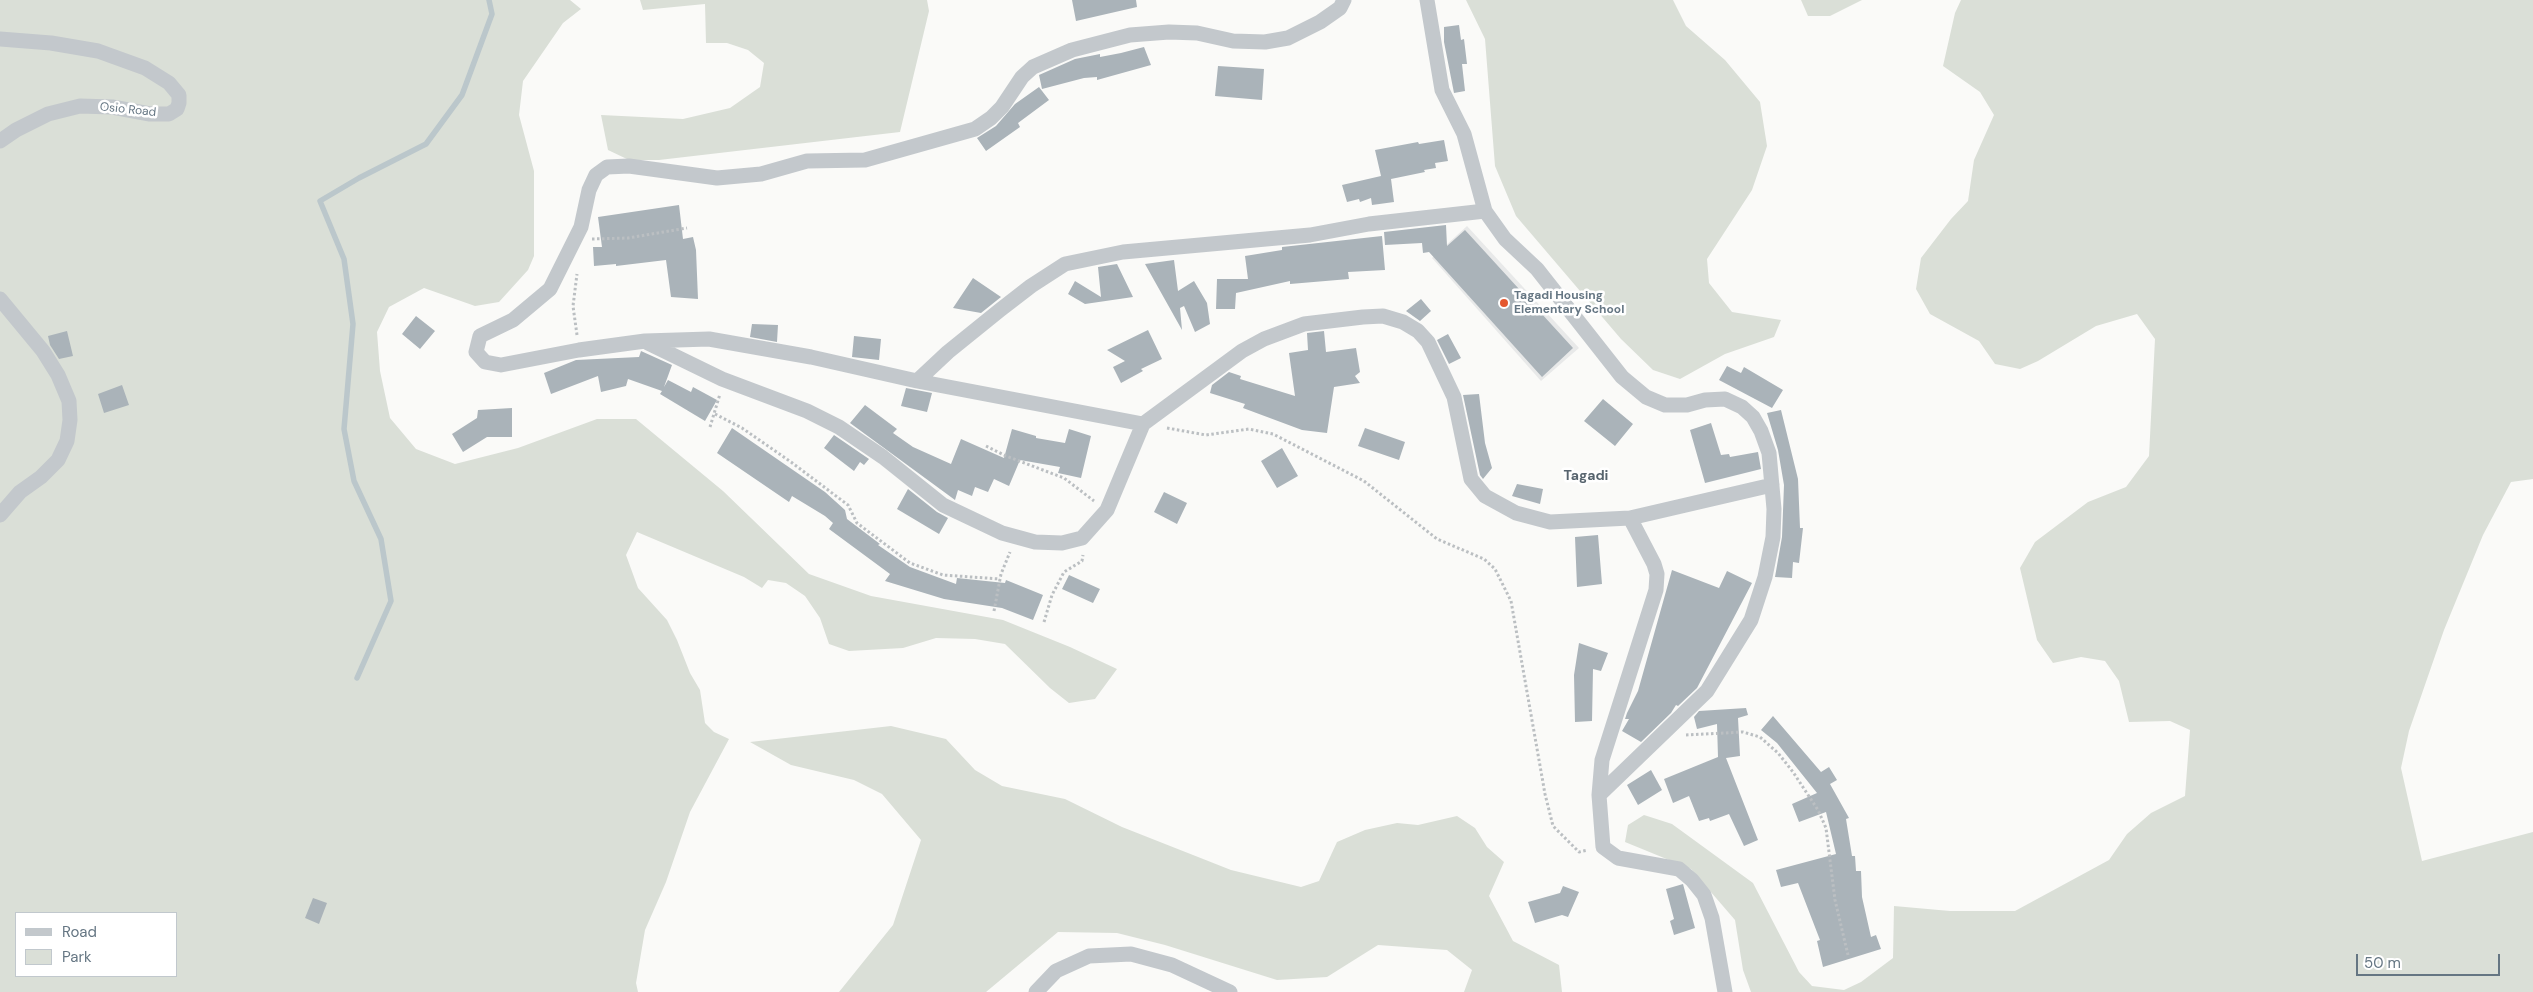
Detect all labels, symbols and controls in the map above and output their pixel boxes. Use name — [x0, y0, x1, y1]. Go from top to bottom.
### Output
street label: Osio Road — [99, 100, 157, 120]
place label: Tagadi Housing Elementary School — [1514, 289, 1624, 317]
marker: Tagadi Housing Elementary School — [1498, 297, 1510, 309]
district label: Tagadi — [1564, 468, 1608, 484]
legend — [15, 912, 178, 977]
text: Road — [62, 922, 97, 942]
scale bar — [2358, 944, 2502, 976]
text: Park — [62, 947, 92, 967]
text: 50 m — [2364, 953, 2401, 973]

